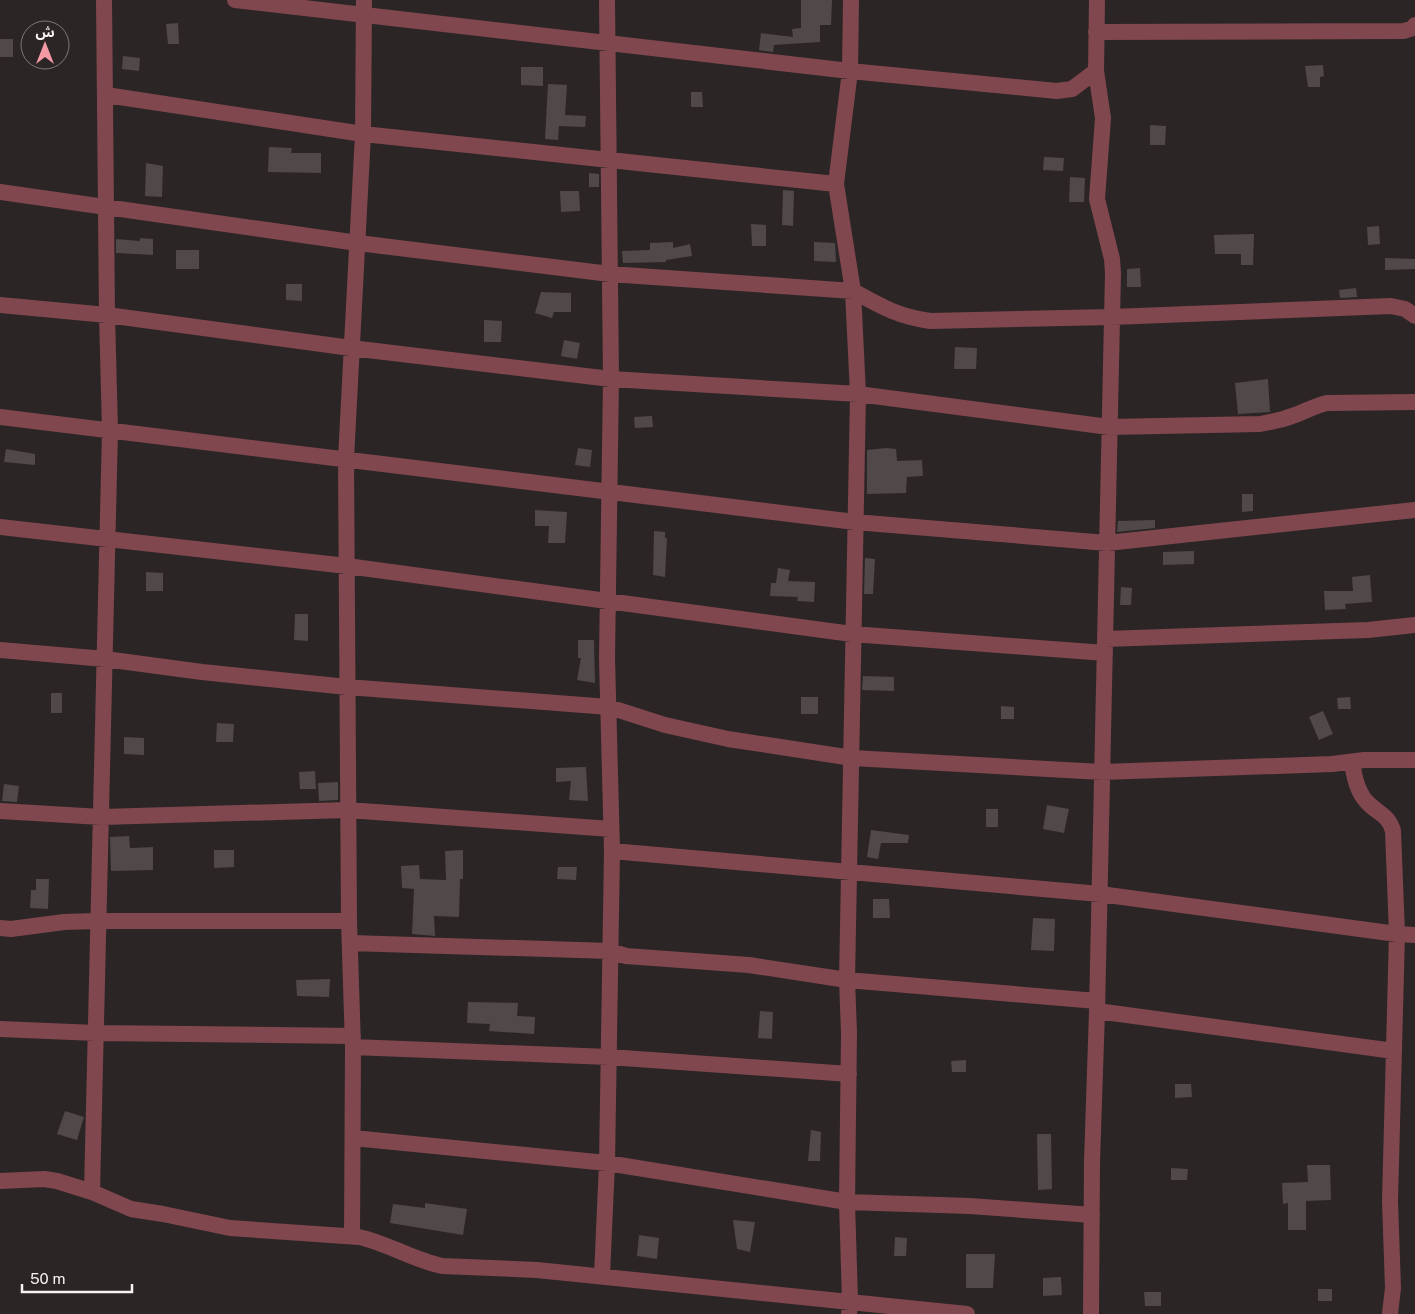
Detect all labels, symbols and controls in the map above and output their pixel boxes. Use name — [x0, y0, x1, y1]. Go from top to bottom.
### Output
north arrow — [20, 20, 70, 70]
text: ش — [35, 24, 55, 40]
scale bar — [22, 1262, 132, 1294]
text: 50 m — [30, 1270, 65, 1287]

